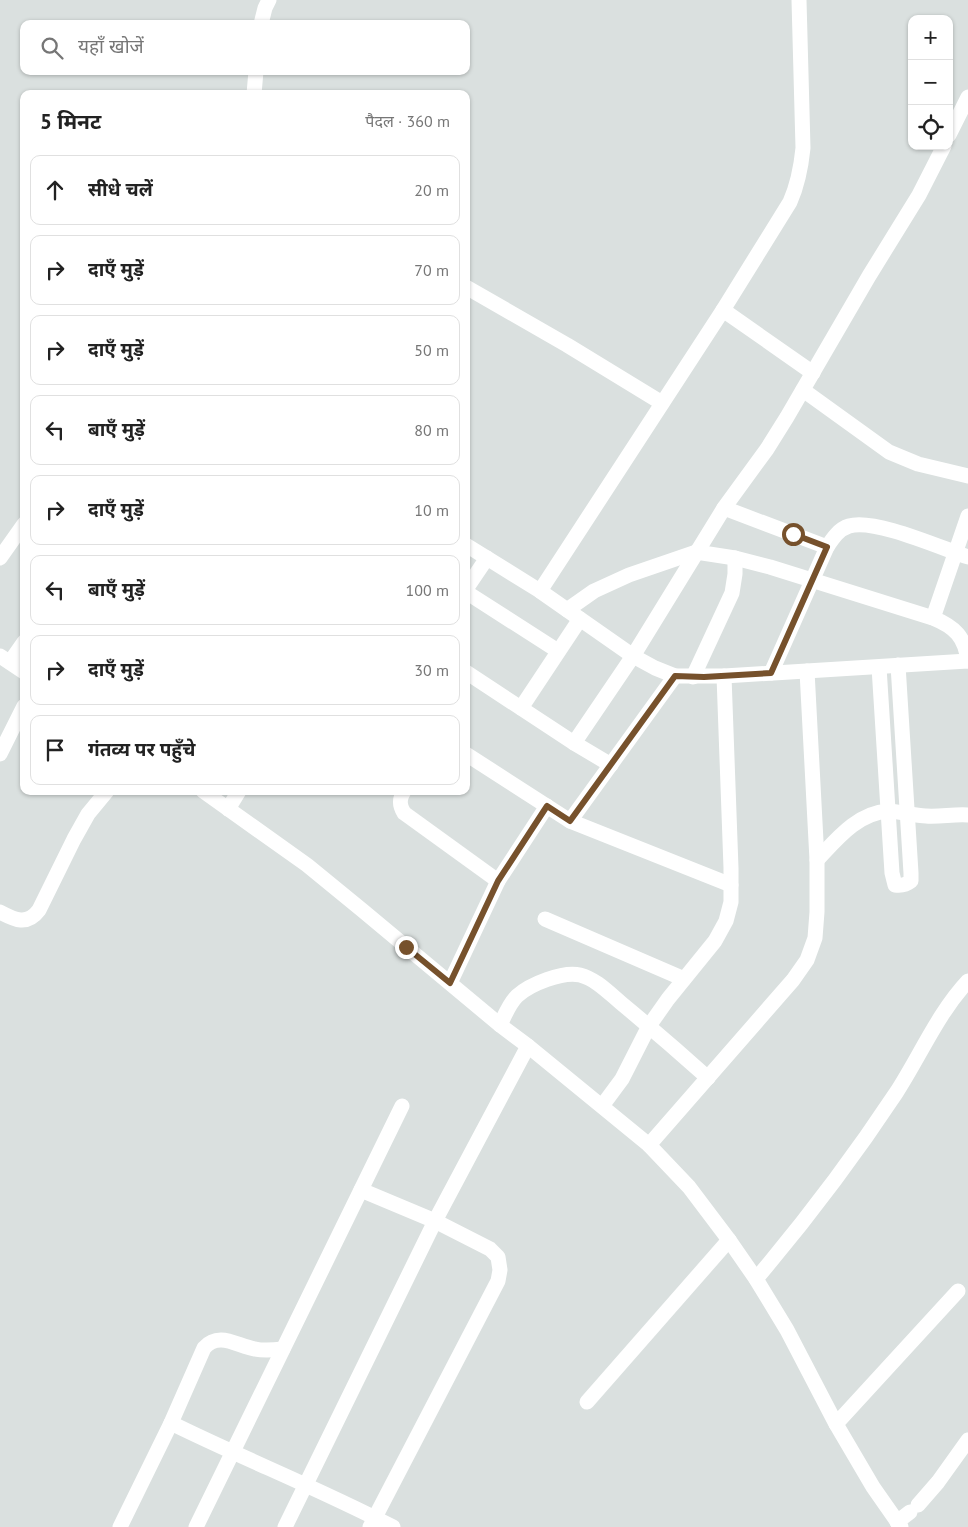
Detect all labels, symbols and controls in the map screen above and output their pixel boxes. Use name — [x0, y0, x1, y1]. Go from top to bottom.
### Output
map controls — [908, 15, 953, 150]
button: + — [908, 15, 953, 60]
search box — [20, 20, 470, 75]
icon: search — [38, 34, 66, 62]
text: यहाँ खोजें — [78, 34, 144, 58]
button: − — [908, 60, 953, 105]
button: locate — [908, 105, 953, 150]
text: 5 मिनट — [40, 108, 101, 135]
text: पैदल · 360 m — [365, 111, 450, 131]
icon: ahead — [41, 176, 69, 204]
text: सीधे चलें — [88, 177, 153, 201]
text: 20 m — [414, 180, 449, 200]
icon: right — [41, 256, 69, 284]
text: दाएँ मुड़ें — [88, 257, 144, 281]
text: 70 m — [414, 260, 449, 280]
icon: right — [41, 336, 69, 364]
text: दाएँ मुड़ें — [88, 337, 144, 361]
text: 50 m — [414, 340, 449, 360]
icon: left — [41, 416, 69, 444]
text: बाएँ मुड़ें — [88, 417, 145, 441]
text: 80 m — [414, 420, 449, 440]
icon: right — [41, 496, 69, 524]
text: दाएँ मुड़ें — [88, 497, 144, 521]
text: 10 m — [414, 500, 449, 520]
route start — [782, 523, 805, 546]
icon: left — [41, 576, 69, 604]
text: बाएँ मुड़ें — [88, 577, 145, 601]
text: 100 m — [406, 580, 449, 600]
icon: right — [41, 656, 69, 684]
text: दाएँ मुड़ें — [88, 657, 144, 681]
text: 30 m — [414, 660, 449, 680]
icon: arrive — [41, 736, 69, 764]
text: गंतव्य पर पहुँचे — [88, 737, 195, 761]
route end — [395, 936, 418, 959]

